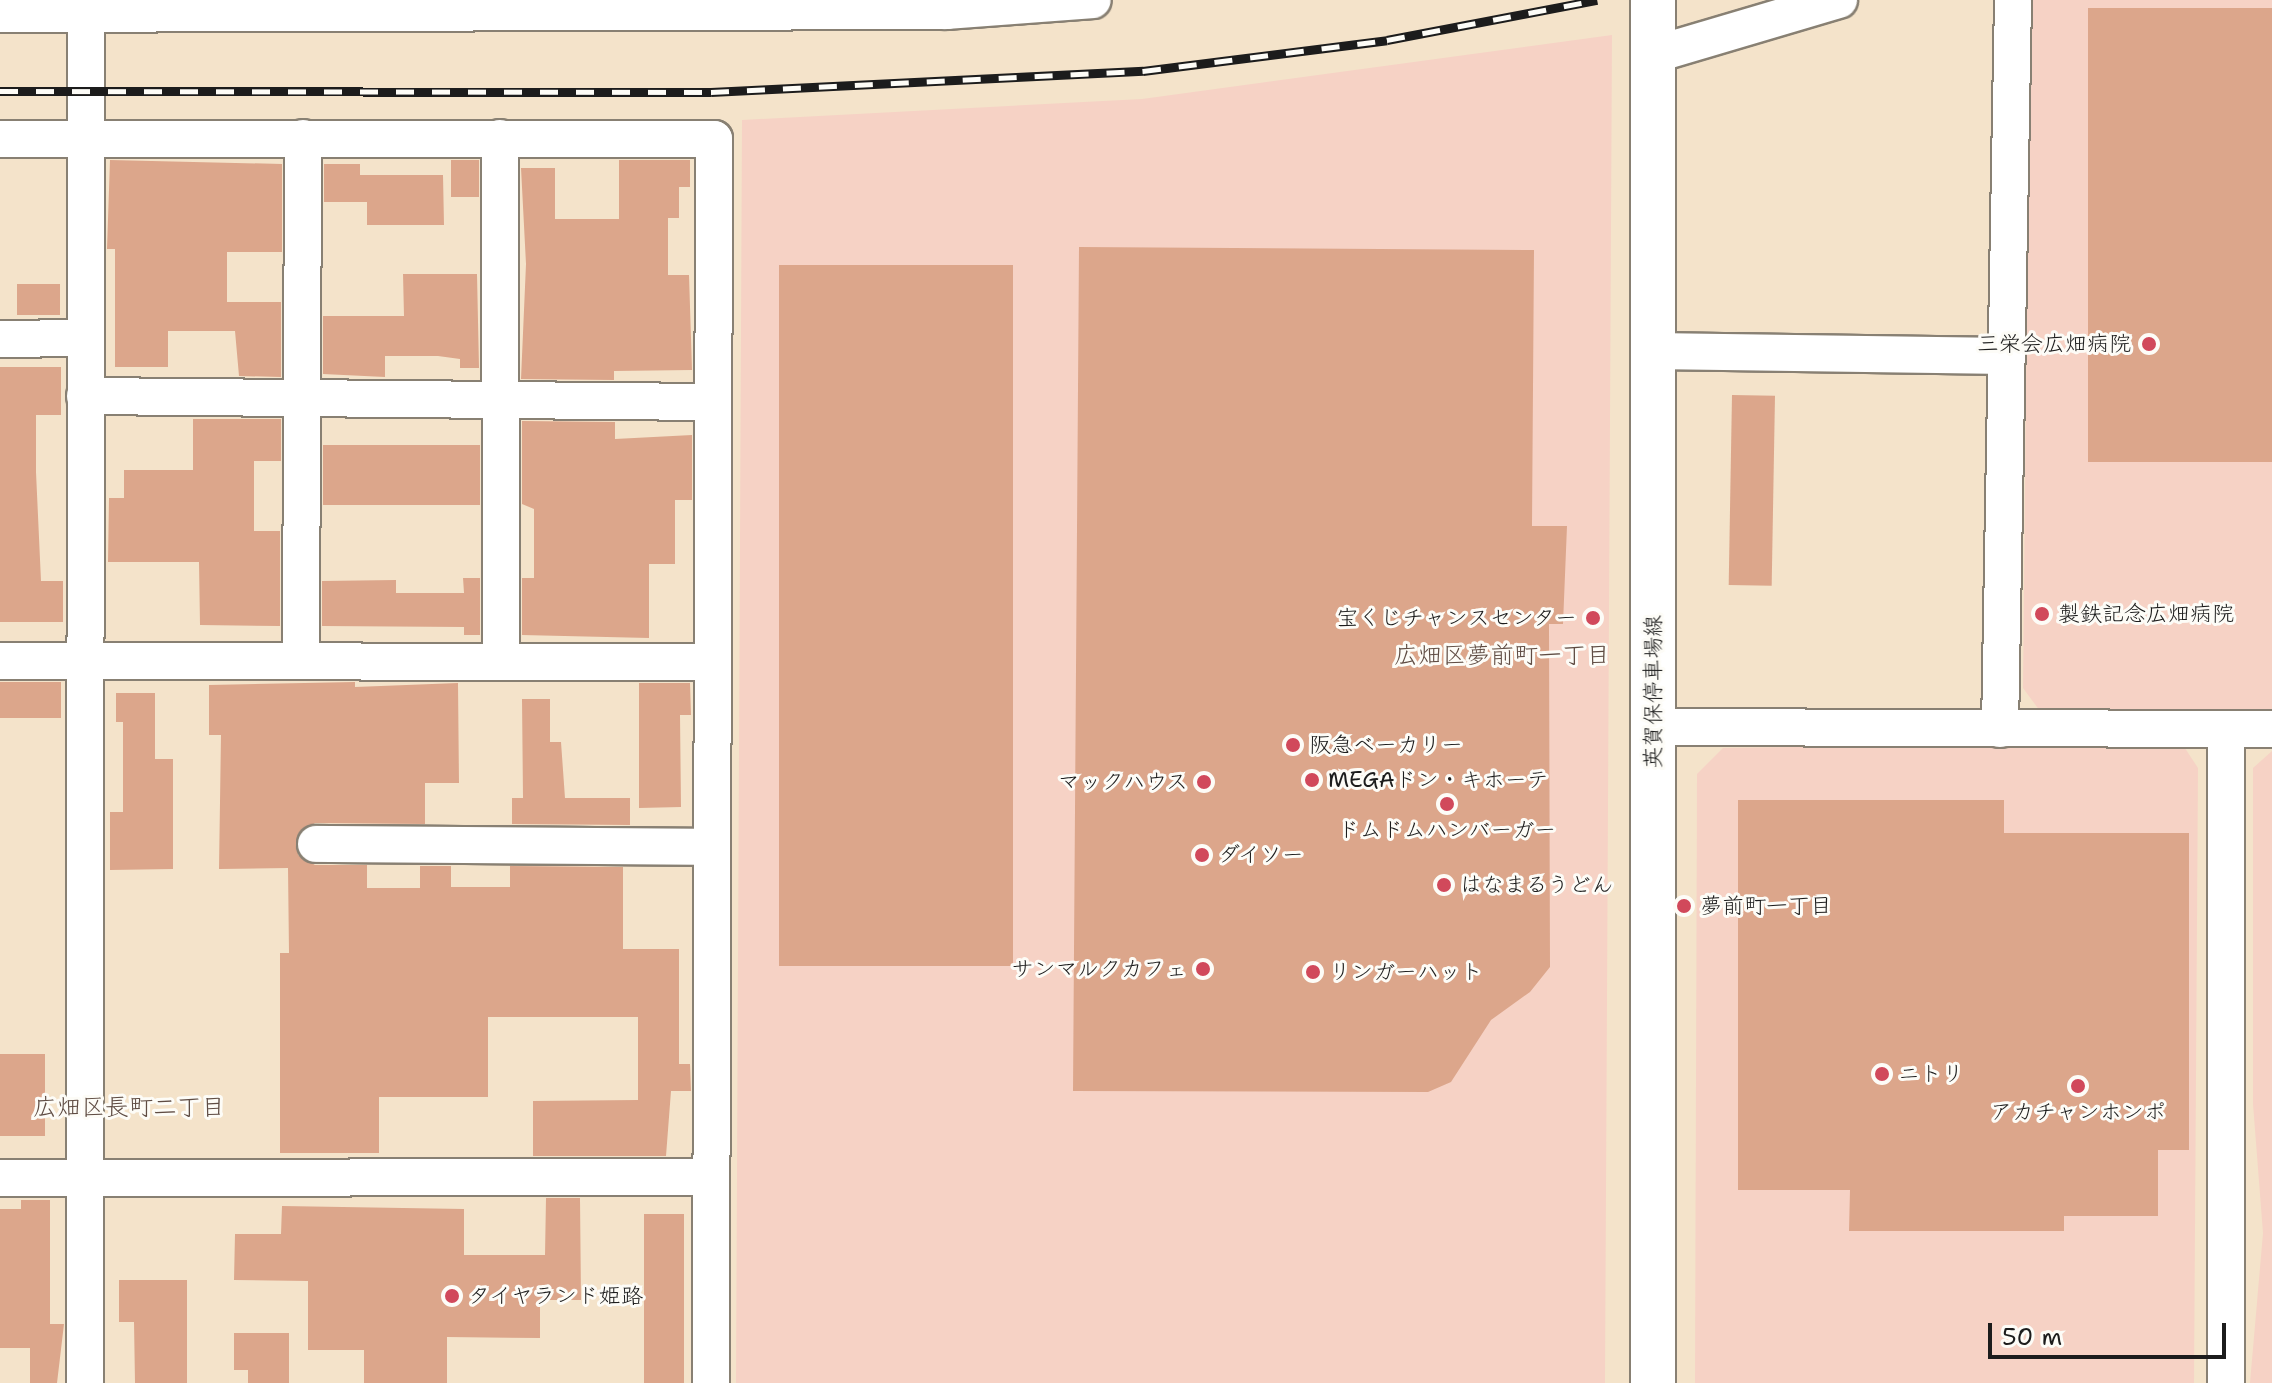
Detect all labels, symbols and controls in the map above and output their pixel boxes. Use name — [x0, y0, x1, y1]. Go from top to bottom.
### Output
place label: 三栄会広畑病院 — [1977, 331, 2131, 357]
marker: 三栄会広畑病院 — [2138, 333, 2160, 355]
place label: 製鉄記念広畑病院 — [2058, 601, 2234, 627]
place label: 宝くじチャンスセンター — [1335, 605, 1577, 631]
marker: 製鉄記念広畑病院 — [2033, 605, 2051, 623]
marker: 宝くじチャンスセンター — [1584, 609, 1602, 627]
street label: 英賀保停車場線 — [1640, 615, 1666, 769]
district label: 広畑区夢前町一丁目 — [1394, 642, 1610, 670]
place label: 阪急ベーカリー — [1309, 732, 1463, 758]
marker: 阪急ベーカリー — [1284, 736, 1302, 754]
place label: MEGAドン・キホーテ — [1328, 767, 1549, 793]
place label: マックハウス — [1056, 769, 1188, 795]
marker: MEGAドン・キホーテ — [1303, 771, 1321, 789]
marker: マックハウス — [1195, 773, 1213, 791]
marker: ドムドムハンバーガー — [1438, 795, 1456, 813]
place label: ドムドムハンバーガー — [1337, 817, 1557, 843]
place label: ダイソー — [1218, 842, 1306, 868]
marker: ダイソー — [1193, 846, 1211, 864]
place label: はなまるうどん — [1460, 872, 1614, 898]
marker: はなまるうどん — [1435, 876, 1453, 894]
place label: 夢前町一丁目 — [1700, 893, 1832, 919]
marker: 夢前町一丁目 — [1675, 897, 1693, 915]
place label: サンマルクカフェ — [1011, 956, 1187, 982]
place label: リンガーハット — [1329, 959, 1483, 985]
marker: サンマルクカフェ — [1194, 960, 1212, 978]
marker: リンガーハット — [1304, 963, 1322, 981]
place label: ニトリ — [1898, 1061, 1964, 1087]
marker: ニトリ — [1873, 1065, 1891, 1083]
marker: アカチャンホンポ — [2069, 1077, 2087, 1095]
district label: 広畑区長町二丁目 — [33, 1094, 225, 1122]
place label: アカチャンホンポ — [1990, 1099, 2166, 1125]
place label: タイヤランド姫路 — [468, 1283, 644, 1309]
marker: タイヤランド姫路 — [443, 1287, 461, 1305]
scale bar — [1992, 1307, 2230, 1357]
text: 50 m — [2002, 1321, 2062, 1353]

